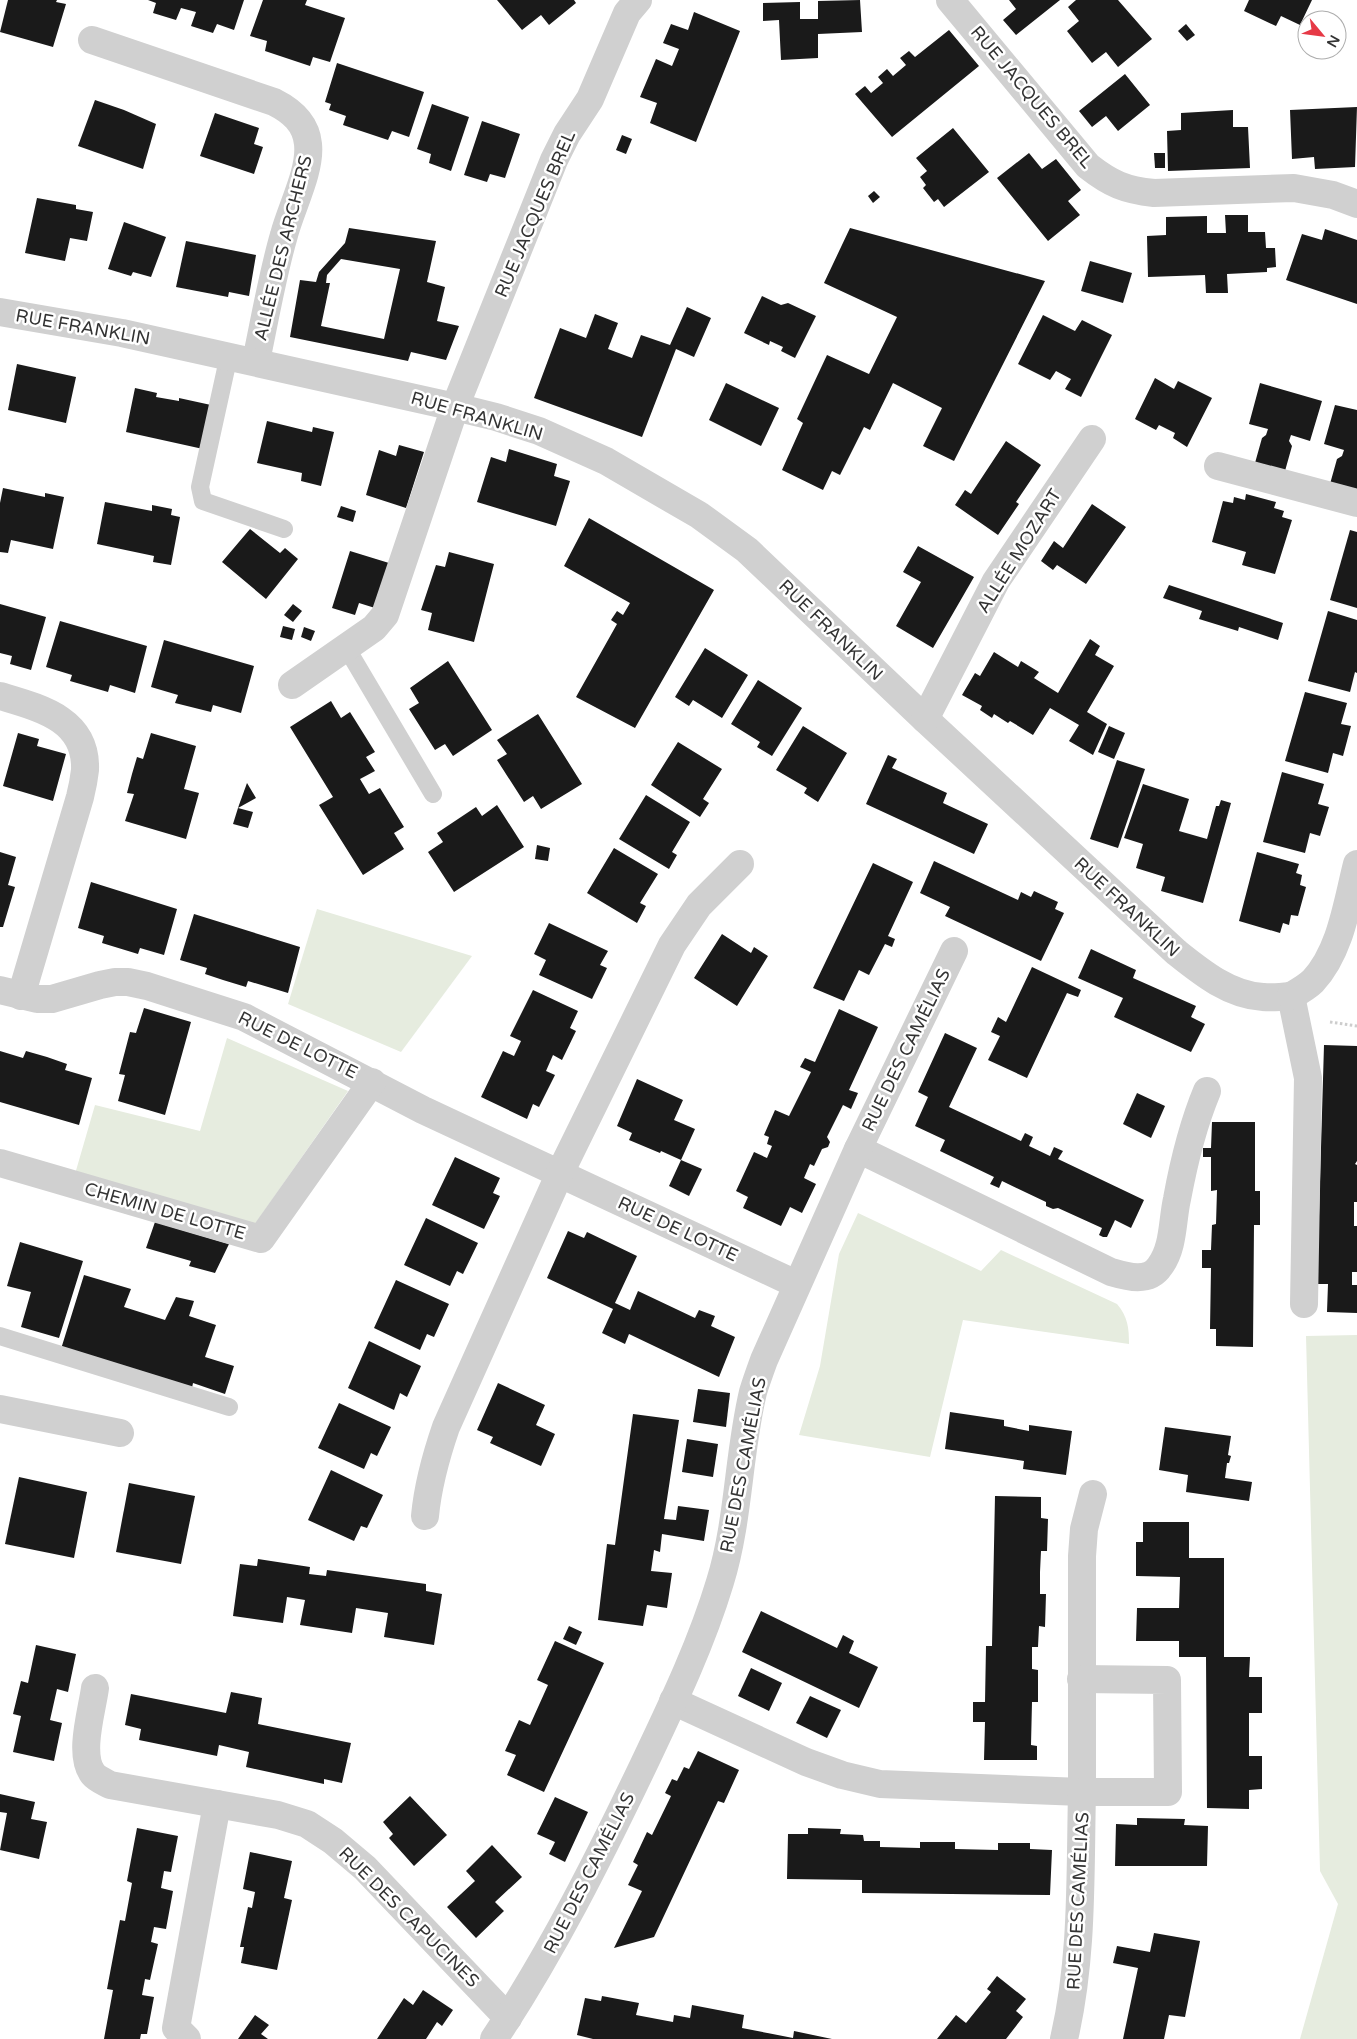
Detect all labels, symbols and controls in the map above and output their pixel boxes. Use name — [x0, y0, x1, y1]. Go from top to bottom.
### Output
north arrow — [1297, 10, 1347, 60]
street label: RUE JACQUES BREL — [966, 21, 1098, 173]
text: N — [1323, 32, 1343, 50]
street label: RUE JACQUES BREL — [490, 127, 580, 301]
street label: ALLÉE DES ARCHERS — [249, 153, 317, 343]
street label: RUE FRANKLIN — [14, 304, 152, 350]
street label: RUE FRANKLIN — [408, 387, 546, 445]
street label: ALLÉE MOZART — [972, 485, 1066, 617]
street label: RUE FRANKLIN — [774, 575, 888, 685]
street label: RUE FRANKLIN — [1070, 852, 1184, 962]
street label: RUE DES CAMÉLIAS — [857, 965, 955, 1135]
street label: RUE DE LOTTE — [235, 1007, 361, 1083]
street label: CHEMIN DE LOTTE — [82, 1177, 248, 1245]
street label: RUE DE LOTTE — [614, 1192, 742, 1266]
street label: RUE DES CAMÉLIAS — [715, 1375, 771, 1555]
street label: RUE DES CAMÉLIAS — [539, 1789, 639, 1957]
street label: RUE DES CAMÉLIAS — [1062, 1811, 1094, 1991]
street label: RUE DES CAPUCINES — [334, 1842, 484, 1992]

